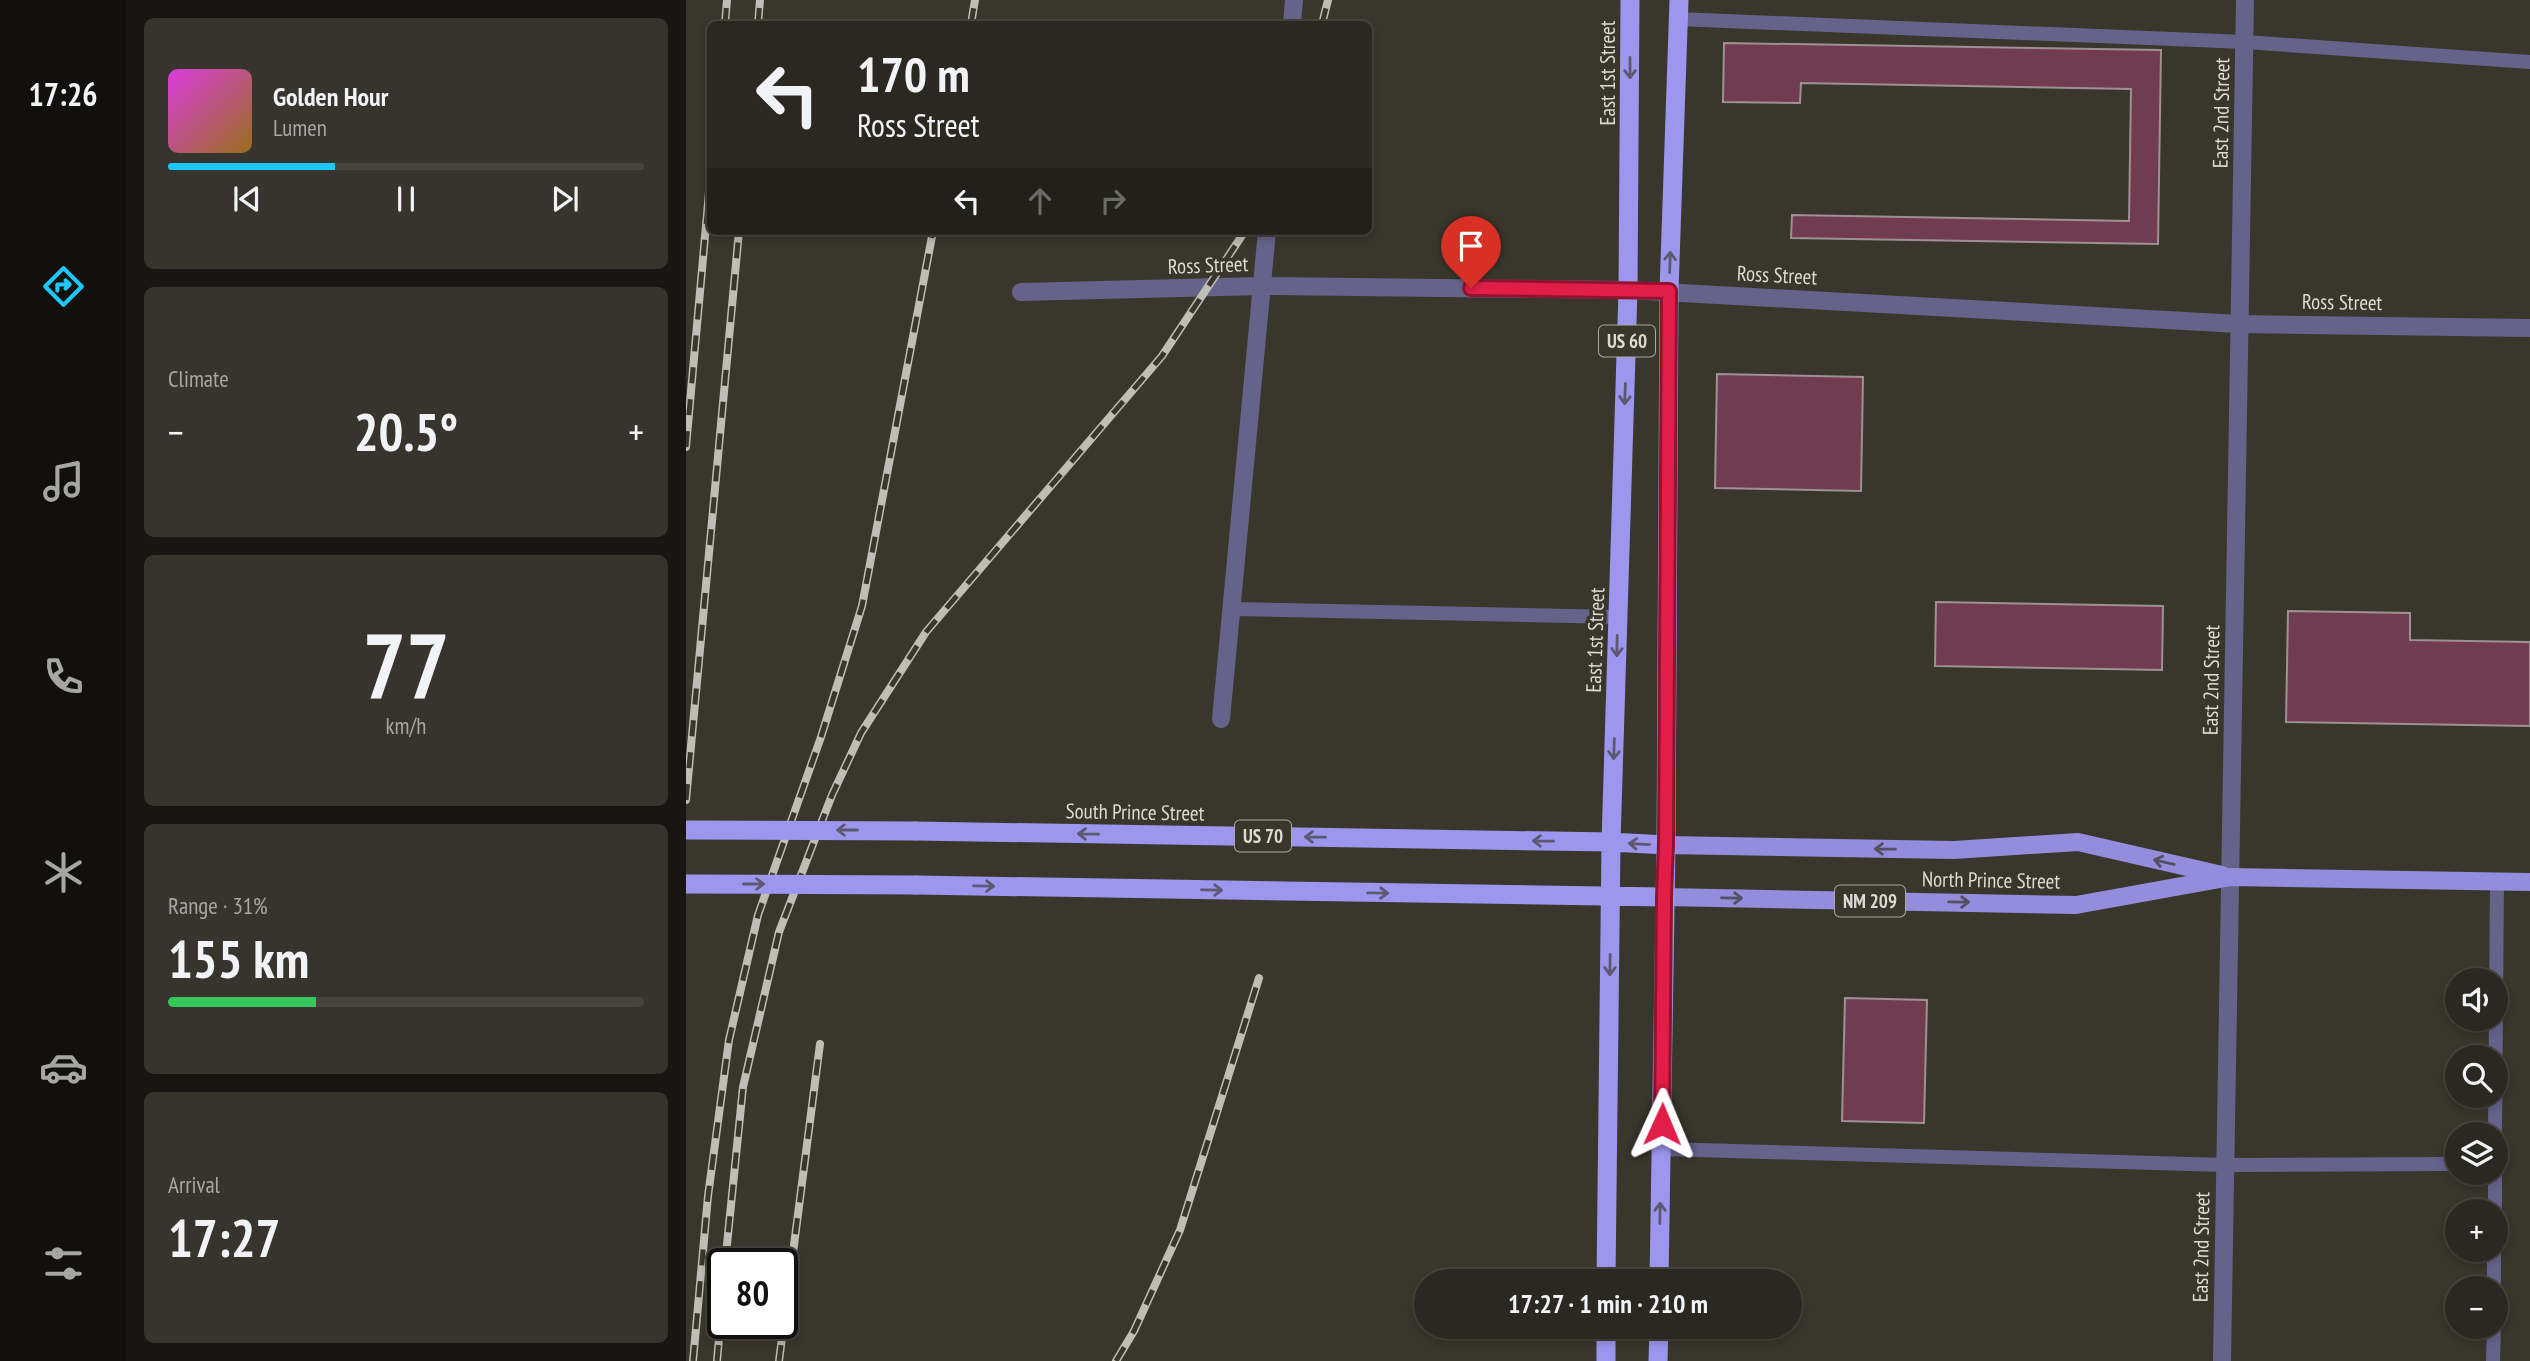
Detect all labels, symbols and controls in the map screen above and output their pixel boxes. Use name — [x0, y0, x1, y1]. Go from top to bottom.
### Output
street label: East 1st Street — [1594, 20, 1621, 125]
text: 170 m — [857, 42, 970, 106]
icon: left — [742, 49, 833, 140]
one-way arrow — [1623, 56, 1637, 79]
street label: East 2nd Street — [2207, 57, 2235, 168]
text: 17:26 — [28, 73, 98, 115]
text: Golden Hour — [273, 80, 388, 113]
text: Ross Street — [857, 104, 980, 146]
text: Lumen — [273, 113, 327, 142]
icon: previous — [228, 180, 266, 218]
icon: pause — [387, 180, 425, 218]
icon: next — [546, 180, 584, 218]
icon: left — [948, 182, 986, 220]
icon: ahead — [1021, 182, 1059, 220]
icon: right — [1094, 182, 1132, 220]
pin — [1441, 216, 1501, 288]
icon: arrive — [1452, 227, 1490, 265]
street label: Ross Street — [1167, 250, 1249, 280]
one-way arrow — [1663, 251, 1676, 274]
street label: Ross Street — [1736, 259, 1818, 291]
icon: directions — [39, 262, 88, 311]
street label: Ross Street — [2302, 288, 2383, 316]
road number: US 60 — [1599, 326, 1655, 356]
text: Climate — [168, 364, 229, 393]
one-way arrow — [1618, 382, 1632, 405]
text: 20.5° — [354, 398, 458, 465]
text: − — [168, 407, 184, 456]
text: + — [628, 407, 644, 456]
icon: music — [39, 457, 88, 506]
street label: East 1st Street — [1580, 587, 1610, 693]
text: 77 — [363, 606, 450, 724]
street label: East 2nd Street — [2197, 624, 2225, 735]
one-way arrow — [1611, 634, 1624, 657]
icon: phone — [39, 652, 88, 701]
text: km/h — [386, 711, 426, 740]
one-way arrow — [1607, 737, 1621, 760]
street label: South Prince Street — [1065, 797, 1205, 827]
road number: US 70 — [1235, 820, 1291, 852]
one-way arrow — [835, 824, 858, 837]
one-way arrow — [1076, 827, 1099, 840]
one-way arrow — [1304, 830, 1327, 844]
one-way arrow — [1531, 834, 1554, 848]
one-way arrow — [1627, 837, 1650, 850]
one-way arrow — [1874, 842, 1897, 856]
icon: climate — [39, 848, 88, 897]
one-way arrow — [2153, 855, 2176, 868]
street label: North Prince Street — [1922, 865, 2061, 895]
one-way arrow — [742, 877, 765, 891]
one-way arrow — [973, 880, 996, 893]
one-way arrow — [1200, 883, 1223, 897]
one-way arrow — [1366, 886, 1389, 899]
road number: NM 209 — [1835, 886, 1905, 917]
text: Range · 31% — [168, 891, 268, 920]
one-way arrow — [1720, 891, 1743, 905]
one-way arrow — [1948, 896, 1971, 909]
text: 155 km — [168, 925, 309, 992]
one-way arrow — [1604, 953, 1617, 976]
map controls — [2445, 968, 2508, 1339]
button: sound — [2445, 968, 2508, 1031]
icon: car — [39, 1043, 88, 1092]
button: search — [2445, 1045, 2508, 1108]
position arrow — [1625, 1087, 1699, 1161]
button: layers — [2445, 1122, 2508, 1185]
text: Arrival — [168, 1170, 220, 1199]
street label: East 2nd Street — [2187, 1191, 2215, 1302]
button: + — [2445, 1199, 2508, 1262]
one-way arrow — [1654, 1202, 1667, 1225]
text: 17:27 — [168, 1204, 280, 1271]
icon: filters — [39, 1239, 88, 1288]
speed limit sign: 80 — [707, 1248, 798, 1339]
button: − — [2445, 1276, 2508, 1339]
text: 17:27 · 1 min · 210 m — [1508, 1287, 1708, 1320]

